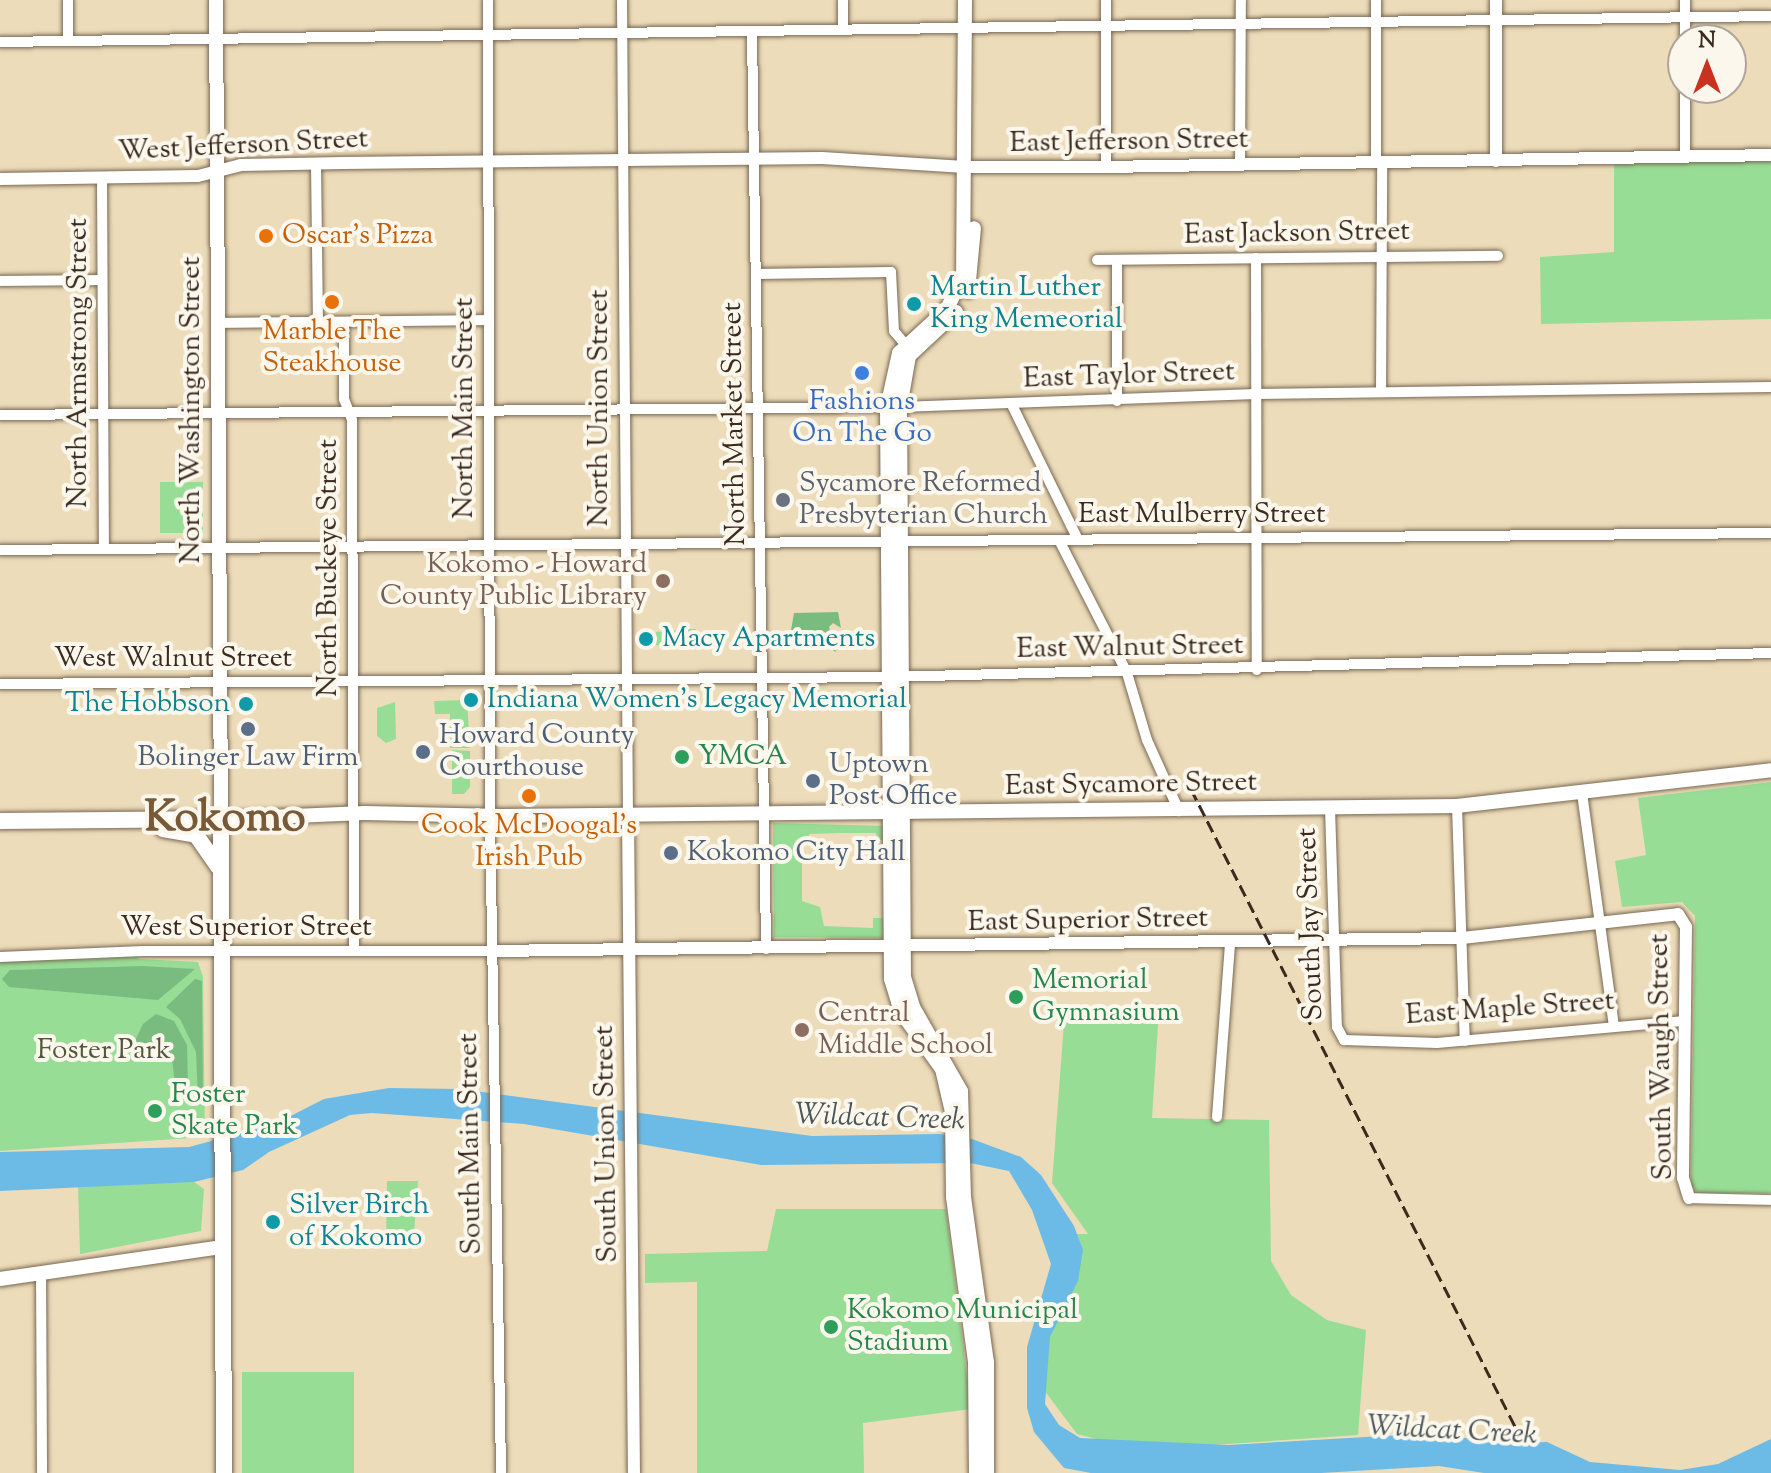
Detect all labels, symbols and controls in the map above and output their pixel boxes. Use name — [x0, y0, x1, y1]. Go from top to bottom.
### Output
north arrow — [1667, 24, 1747, 104]
text: N — [1698, 26, 1716, 58]
street label: West Jefferson Street — [117, 123, 369, 169]
street label: East Jefferson Street — [1009, 123, 1249, 161]
street label: East Jackson Street — [1184, 215, 1410, 253]
street label: North Armstrong Street — [62, 218, 96, 508]
place label: Oscar's Pizza — [282, 219, 434, 253]
marker: Oscar's Pizza — [257, 227, 275, 245]
street label: North Washington Street — [175, 256, 209, 564]
place label: Martin Luther King Memeorial — [930, 271, 1123, 337]
street label: North Union Street — [583, 289, 617, 527]
marker: Marble The Steakhouse — [323, 293, 341, 311]
marker: Martin Luther King Memeorial — [905, 295, 923, 313]
street label: North Main Street — [448, 297, 482, 519]
street label: North Market Street — [716, 302, 754, 546]
place label: Marble The Steakhouse — [262, 315, 402, 381]
street label: East Taylor Street — [1023, 356, 1235, 396]
marker: Fashions On The Go — [853, 364, 871, 382]
place label: Fashions On The Go — [792, 385, 932, 451]
street label: North Buckeye Street — [312, 439, 346, 697]
place label: Sycamore Reformed Presbyterian Church — [799, 467, 1048, 533]
marker: Sycamore Reformed Presbyterian Church — [774, 491, 792, 509]
street label: East Mulberry Street — [1078, 498, 1326, 532]
place label: Kokomo - Howard County Public Library — [380, 548, 647, 614]
marker: Kokomo - Howard County Public Library — [654, 572, 672, 590]
place label: Macy Apartments — [662, 622, 875, 656]
street label: East Walnut Street — [1016, 629, 1244, 667]
marker: Macy Apartments — [637, 630, 655, 648]
street label: West Walnut Street — [54, 642, 292, 676]
place label: Indiana Women's Legacy Memorial — [487, 683, 907, 717]
place label: The Hobbson — [65, 687, 230, 721]
marker: Indiana Women's Legacy Memorial — [462, 691, 480, 709]
marker: The Hobbson — [237, 695, 255, 713]
place label: Howard County Courthouse — [439, 719, 634, 785]
marker: Bolinger Law Firm — [239, 720, 257, 738]
place label: YMCA — [698, 740, 787, 774]
place label: Bolinger Law Firm — [138, 741, 358, 775]
marker: Howard County Courthouse — [414, 743, 432, 761]
marker: YMCA — [673, 748, 691, 766]
place label: Uptown Post Office — [829, 748, 958, 814]
street label: East Sycamore Street — [1005, 766, 1257, 804]
marker: Uptown Post Office — [804, 772, 822, 790]
marker: Cook McDoogal's Irish Pub — [520, 787, 538, 805]
district label: Kokomo — [145, 794, 305, 846]
place label: Cook McDoogal's Irish Pub — [421, 809, 637, 875]
street label: South Jay Street — [1291, 827, 1331, 1021]
place label: Kokomo City Hall — [687, 836, 906, 870]
marker: Kokomo City Hall — [662, 844, 680, 862]
street label: East Superior Street — [968, 902, 1208, 940]
street label: West Superior Street — [120, 911, 372, 945]
street label: South Waugh Street — [1643, 933, 1681, 1181]
place label: Memorial Gymnasium — [1032, 964, 1180, 1030]
street label: East Maple Street — [1405, 985, 1615, 1033]
marker: Memorial Gymnasium — [1007, 988, 1025, 1006]
place label: Central Middle School — [818, 997, 993, 1063]
marker: Central Middle School — [793, 1021, 811, 1039]
street label: South Union Street — [588, 1025, 626, 1263]
street label: South Main Street — [452, 1033, 490, 1255]
park label: Foster Park — [37, 1034, 171, 1068]
place label: Foster Skate Park — [171, 1078, 298, 1144]
water label: Wildcat Creek — [794, 1098, 966, 1140]
marker: Foster Skate Park — [146, 1102, 164, 1120]
place label: Silver Birch of Kokomo — [289, 1189, 429, 1255]
marker: Silver Birch of Kokomo — [264, 1213, 282, 1231]
place label: Kokomo Municipal Stadium — [847, 1294, 1078, 1360]
marker: Kokomo Municipal Stadium — [822, 1318, 840, 1336]
water label: Wildcat Creek — [1366, 1410, 1538, 1454]

